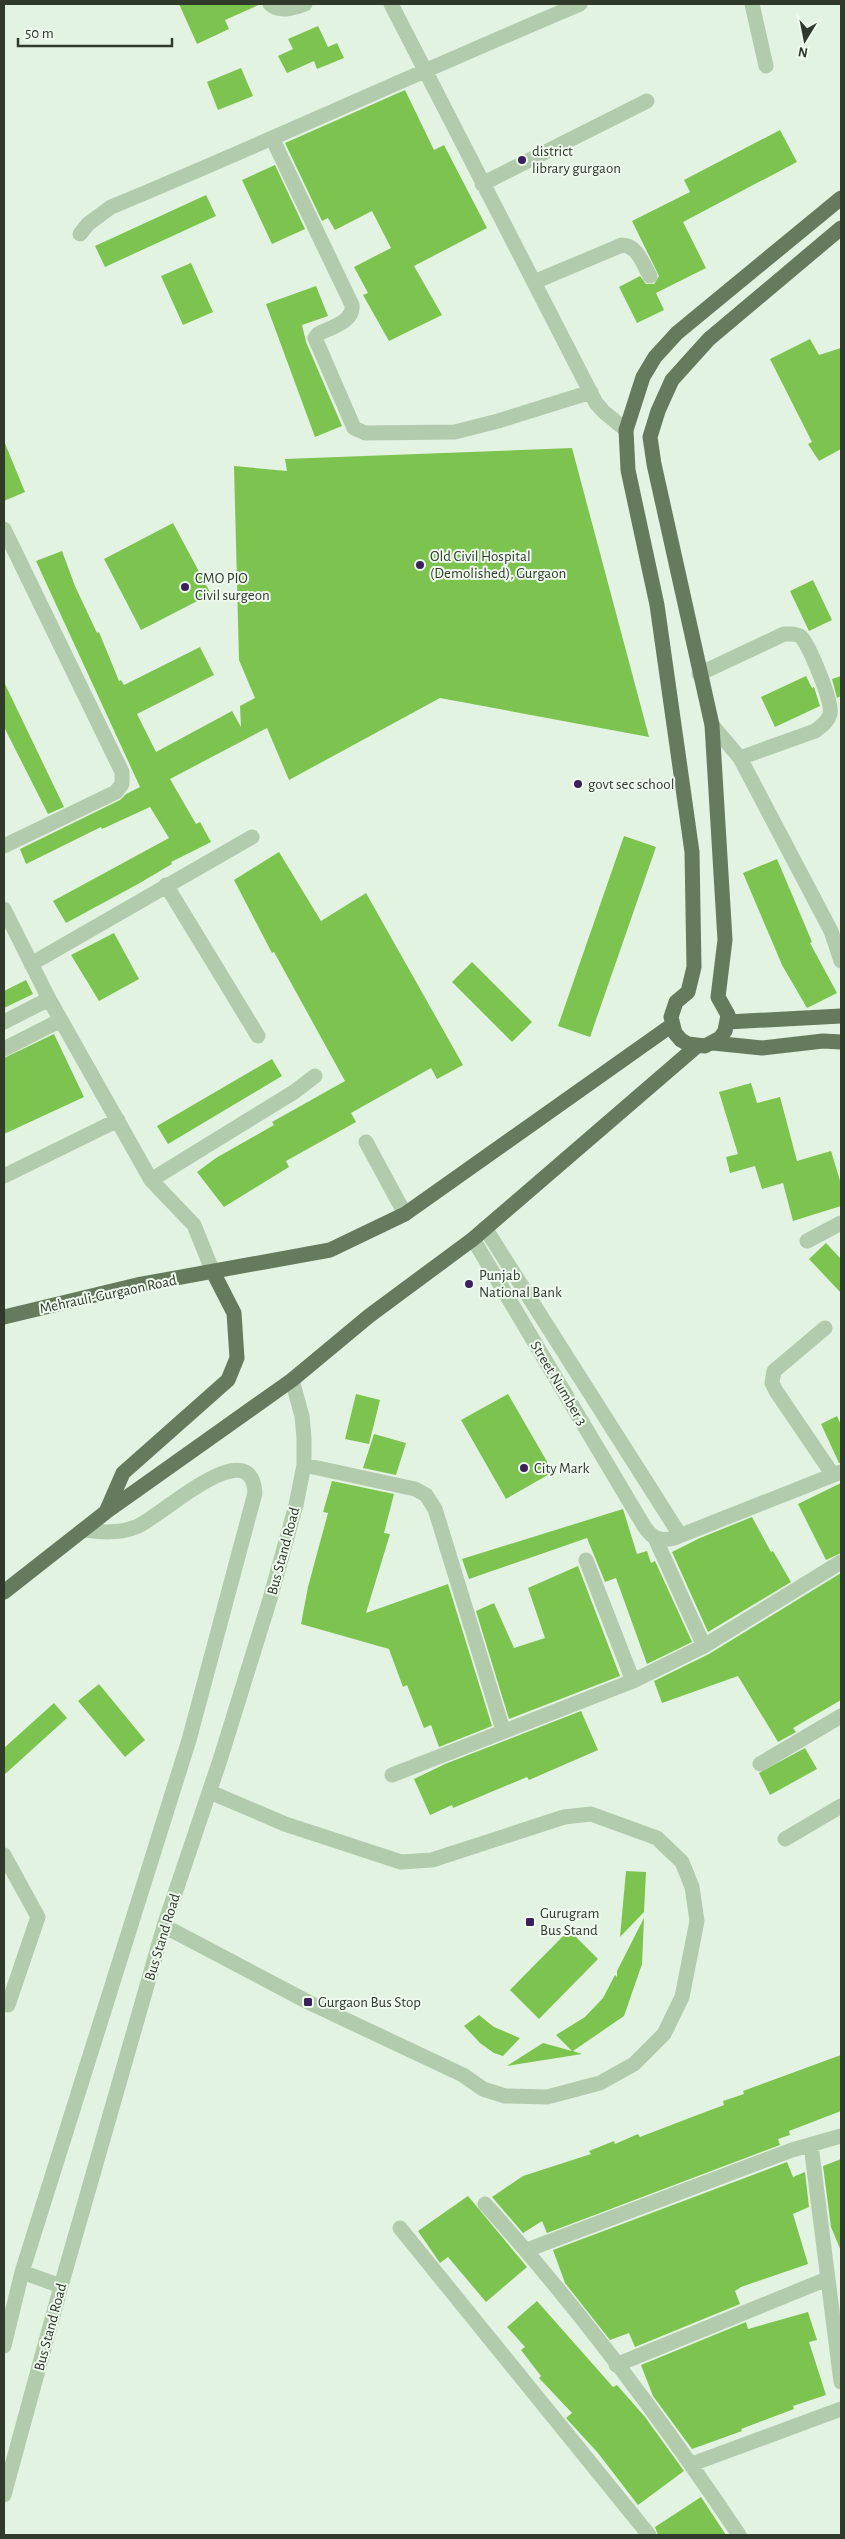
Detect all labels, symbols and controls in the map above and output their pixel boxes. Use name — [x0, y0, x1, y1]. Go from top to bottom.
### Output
scale bar — [18, 15, 171, 47]
north arrow — [780, 15, 830, 65]
text: 50 m — [25, 26, 54, 41]
text: N — [797, 44, 809, 60]
place label: district library gurgaon — [532, 144, 621, 176]
marker: district library gurgaon — [516, 154, 528, 166]
place label: Old Civil Hospital (Demolished), Gurgaon — [430, 549, 566, 581]
marker: Old Civil Hospital (Demolished), Gurgaon — [414, 559, 426, 571]
place label: CMO PIO Civil surgeon — [195, 571, 270, 603]
marker: CMO PIO Civil surgeon — [179, 581, 191, 593]
place label: govt sec school — [588, 777, 674, 792]
marker: govt sec school — [572, 778, 584, 790]
place label: Punjab National Bank — [479, 1268, 562, 1300]
street label: Mehrauli-Gurgaon Road — [38, 1273, 178, 1316]
marker: Punjab National Bank — [463, 1278, 475, 1290]
street label: Street Number 3 — [528, 1338, 590, 1428]
place label: City Mark — [534, 1461, 589, 1476]
marker: City Mark — [518, 1462, 530, 1474]
street label: Bus Stand Road — [265, 1505, 302, 1597]
street label: Bus Stand Road — [142, 1892, 183, 1982]
place label: Gurugram Bus Stand — [540, 1906, 599, 1938]
marker: Gurugram Bus Stand — [524, 1916, 536, 1928]
place label: Gurgaon Bus Stop — [318, 1995, 421, 2010]
marker: Gurgaon Bus Stop — [302, 1996, 314, 2008]
street label: Bus Stand Road — [32, 2281, 69, 2373]

